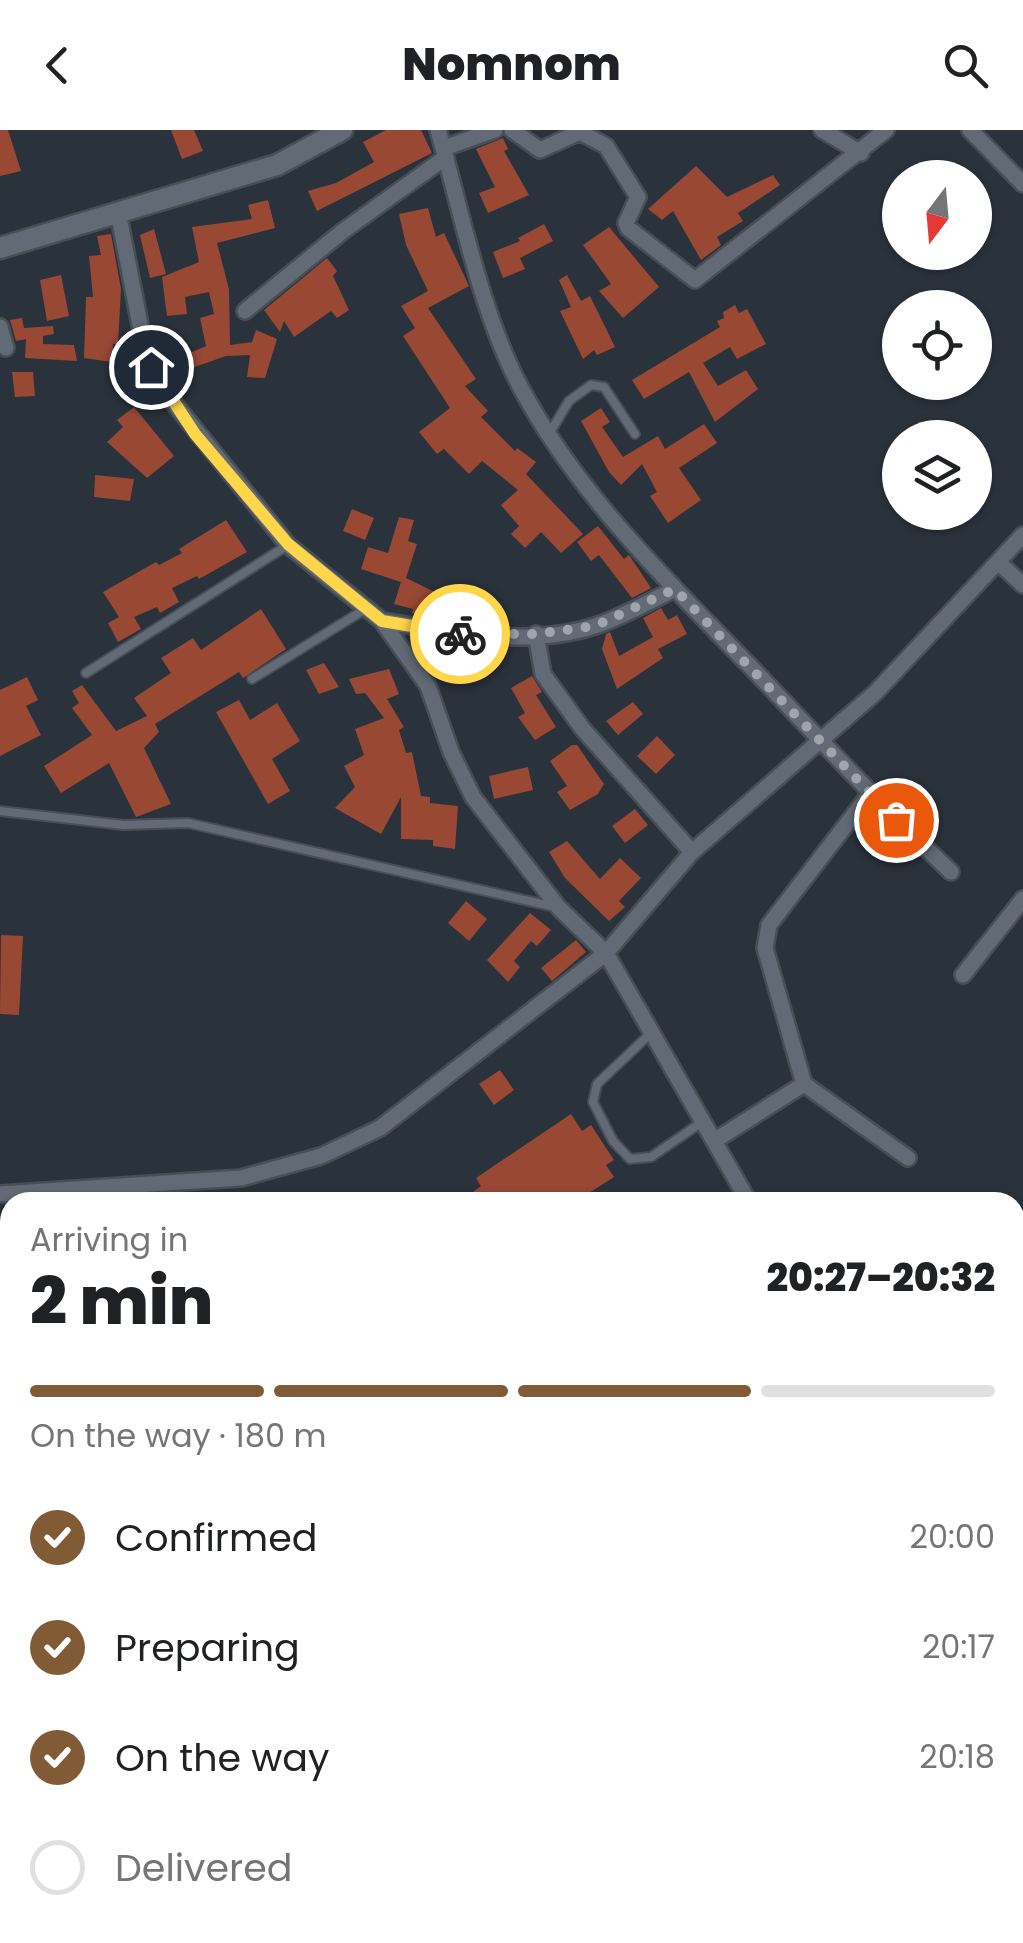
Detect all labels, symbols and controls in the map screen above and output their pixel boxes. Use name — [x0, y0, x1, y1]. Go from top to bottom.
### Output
text: Nomnom — [402, 33, 621, 96]
icon: back — [30, 38, 85, 93]
icon: search — [938, 38, 993, 93]
north arrow — [882, 160, 992, 270]
map controls — [882, 160, 992, 530]
button: locate — [882, 290, 992, 400]
pin — [109, 325, 194, 410]
icon: home — [124, 340, 179, 395]
button: layers — [882, 420, 992, 530]
courier — [410, 584, 510, 684]
icon: bike — [433, 607, 488, 662]
pin — [854, 778, 939, 863]
icon: bag — [869, 793, 924, 848]
text: Arriving in — [30, 1217, 188, 1262]
text: 20:27–20:32 — [766, 1251, 995, 1304]
text: 2 min — [30, 1256, 213, 1347]
text: On the way · 180 m — [30, 1413, 326, 1458]
icon: check — [30, 1510, 85, 1565]
text: Confirmed — [115, 1511, 317, 1564]
text: 20:00 — [909, 1514, 995, 1559]
icon: check — [30, 1620, 85, 1675]
text: Preparing — [115, 1621, 300, 1674]
text: 20:17 — [922, 1624, 995, 1669]
icon: check — [30, 1730, 85, 1785]
text: On the way — [115, 1731, 329, 1784]
text: 20:18 — [919, 1734, 995, 1779]
text: Delivered — [115, 1841, 292, 1894]

